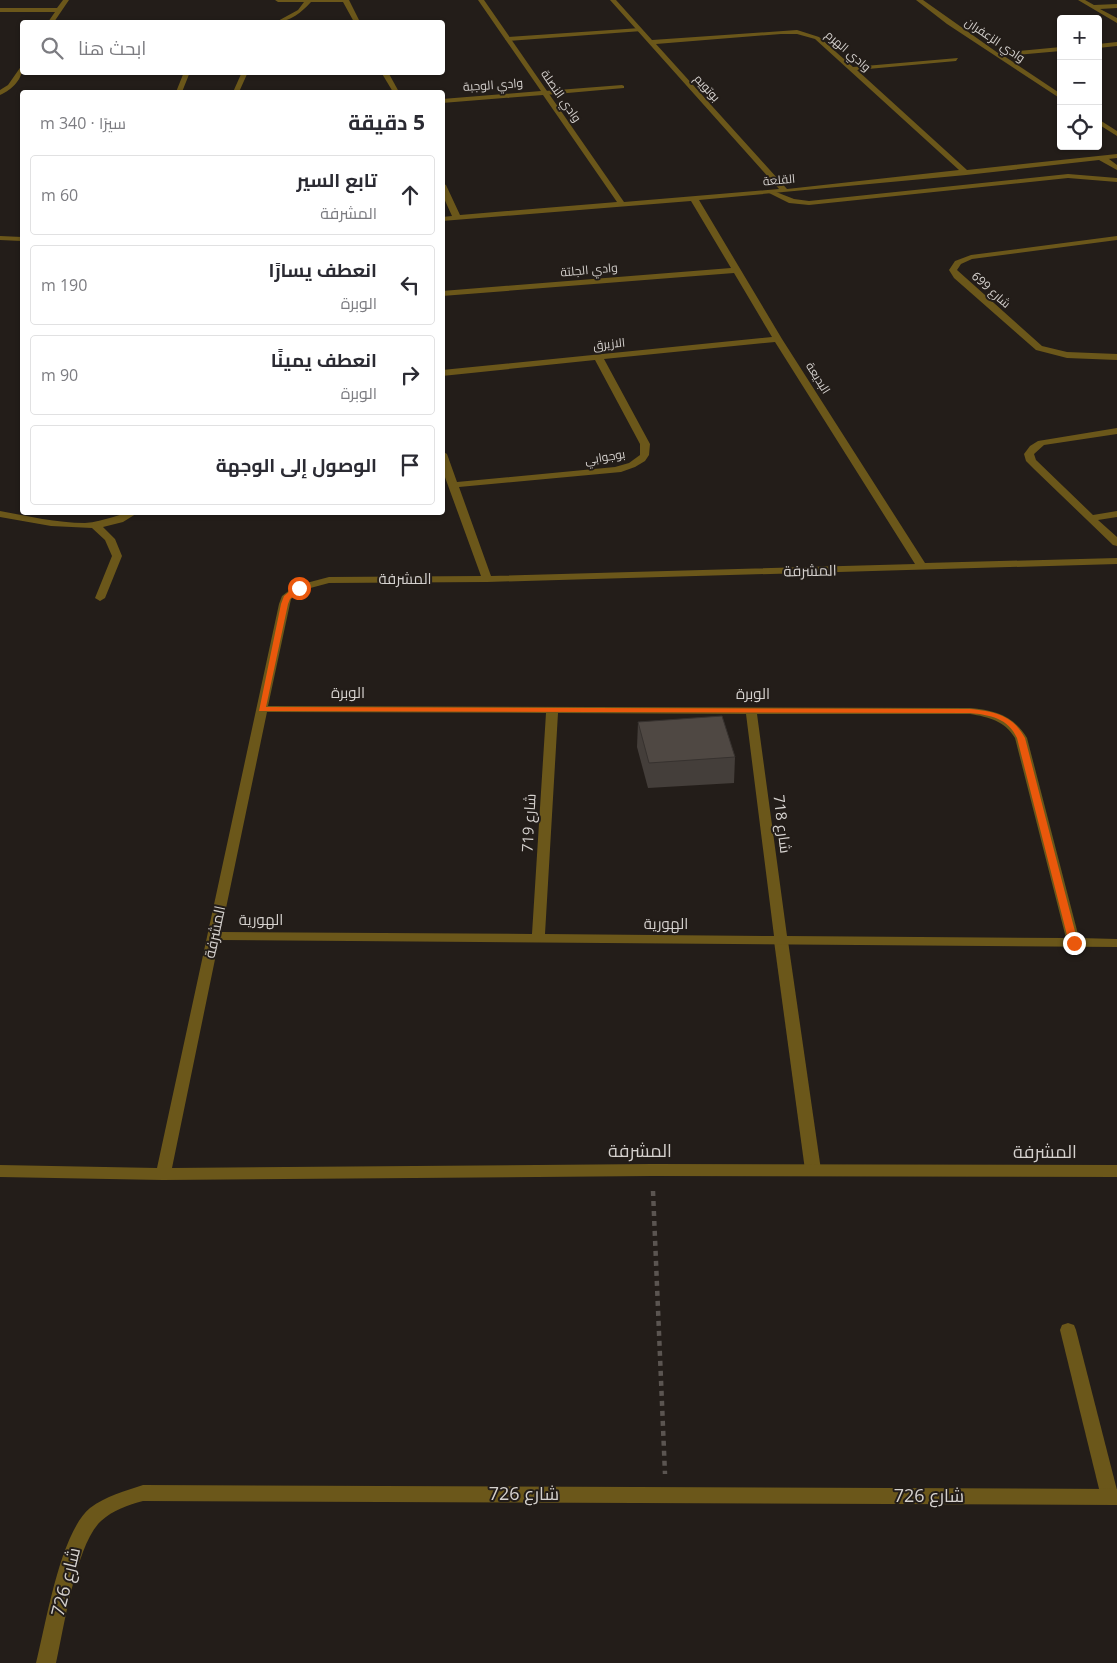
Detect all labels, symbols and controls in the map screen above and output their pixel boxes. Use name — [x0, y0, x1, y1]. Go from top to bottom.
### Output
street label: وادي الزعفران — [961, 13, 1029, 68]
map controls — [1057, 15, 1102, 150]
button: + — [1057, 15, 1102, 60]
search box — [20, 20, 445, 75]
street label: وادي الهرم — [821, 26, 875, 77]
icon: search — [38, 34, 66, 62]
text: ابحث هنا — [78, 35, 146, 61]
button: − — [1057, 60, 1102, 105]
street label: وادي النصلة — [535, 66, 586, 126]
street label: بوتويم — [691, 70, 724, 105]
street label: وادي الوجبة — [462, 74, 524, 97]
button: locate — [1057, 105, 1102, 150]
text: 5 دقيقة — [348, 108, 425, 136]
text: سيرًا · 340 m — [40, 112, 126, 134]
text: تابع السير — [297, 167, 377, 193]
street label: القلعة — [762, 170, 796, 189]
icon: ahead — [396, 181, 424, 209]
text: 60 m — [41, 184, 78, 206]
text: المشرفة — [320, 202, 377, 224]
text: انعطف يسارًا — [268, 257, 377, 283]
street label: وادي الجلتة — [560, 259, 618, 282]
street label: شارع 699 — [968, 268, 1015, 312]
icon: left — [396, 271, 424, 299]
text: 190 m — [41, 274, 87, 296]
text: الوبرة — [341, 292, 377, 314]
street label: الازيرق — [592, 333, 626, 354]
text: انعطف يمينًا — [271, 347, 377, 373]
street label: البديعة — [802, 359, 835, 397]
icon: right — [396, 361, 424, 389]
text: 90 m — [41, 364, 78, 386]
text: الوبرة — [341, 382, 377, 404]
street label: بوجوابي — [583, 445, 627, 470]
icon: arrive — [396, 451, 424, 479]
text: الوصول إلى الوجهة — [216, 452, 377, 478]
street label: المشرفة — [783, 560, 837, 580]
street label: المشرفة — [378, 568, 432, 588]
route start — [288, 577, 311, 600]
street label: الوبرة — [331, 682, 365, 702]
street label: الوبرة — [736, 683, 770, 703]
street label: شارع 719 — [516, 793, 542, 853]
street label: شارع 718 — [768, 794, 796, 854]
street label: المشرفة — [199, 904, 229, 960]
street label: الهورية — [239, 909, 283, 930]
street label: الهورية — [644, 913, 688, 934]
route end — [1063, 932, 1086, 955]
street label: المشرفة — [608, 1138, 672, 1162]
street label: المشرفة — [1013, 1139, 1077, 1163]
street label: شارع 726 — [489, 1481, 559, 1506]
street label: شارع 726 — [894, 1483, 964, 1508]
street label: شارع 726 — [45, 1545, 86, 1619]

